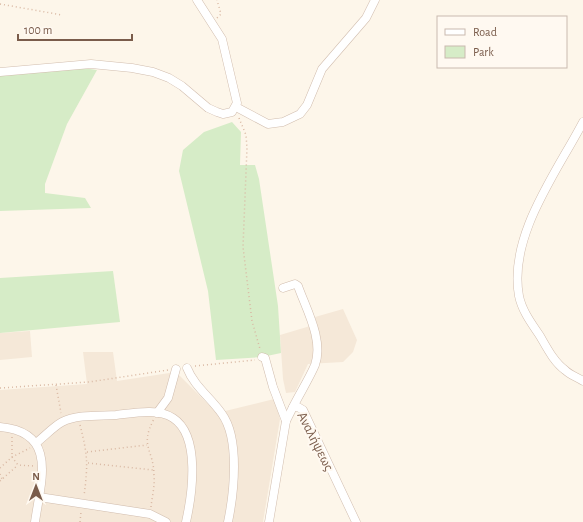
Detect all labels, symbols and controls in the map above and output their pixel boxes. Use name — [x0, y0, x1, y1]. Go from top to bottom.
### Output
scale bar — [18, 16, 132, 42]
legend — [437, 16, 567, 68]
text: 100 m — [24, 24, 52, 36]
text: Road — [473, 26, 497, 38]
text: Park — [473, 46, 494, 58]
street label: Αναλήψεως — [294, 410, 336, 474]
north arrow — [16, 466, 56, 506]
text: N — [32, 471, 40, 482]

